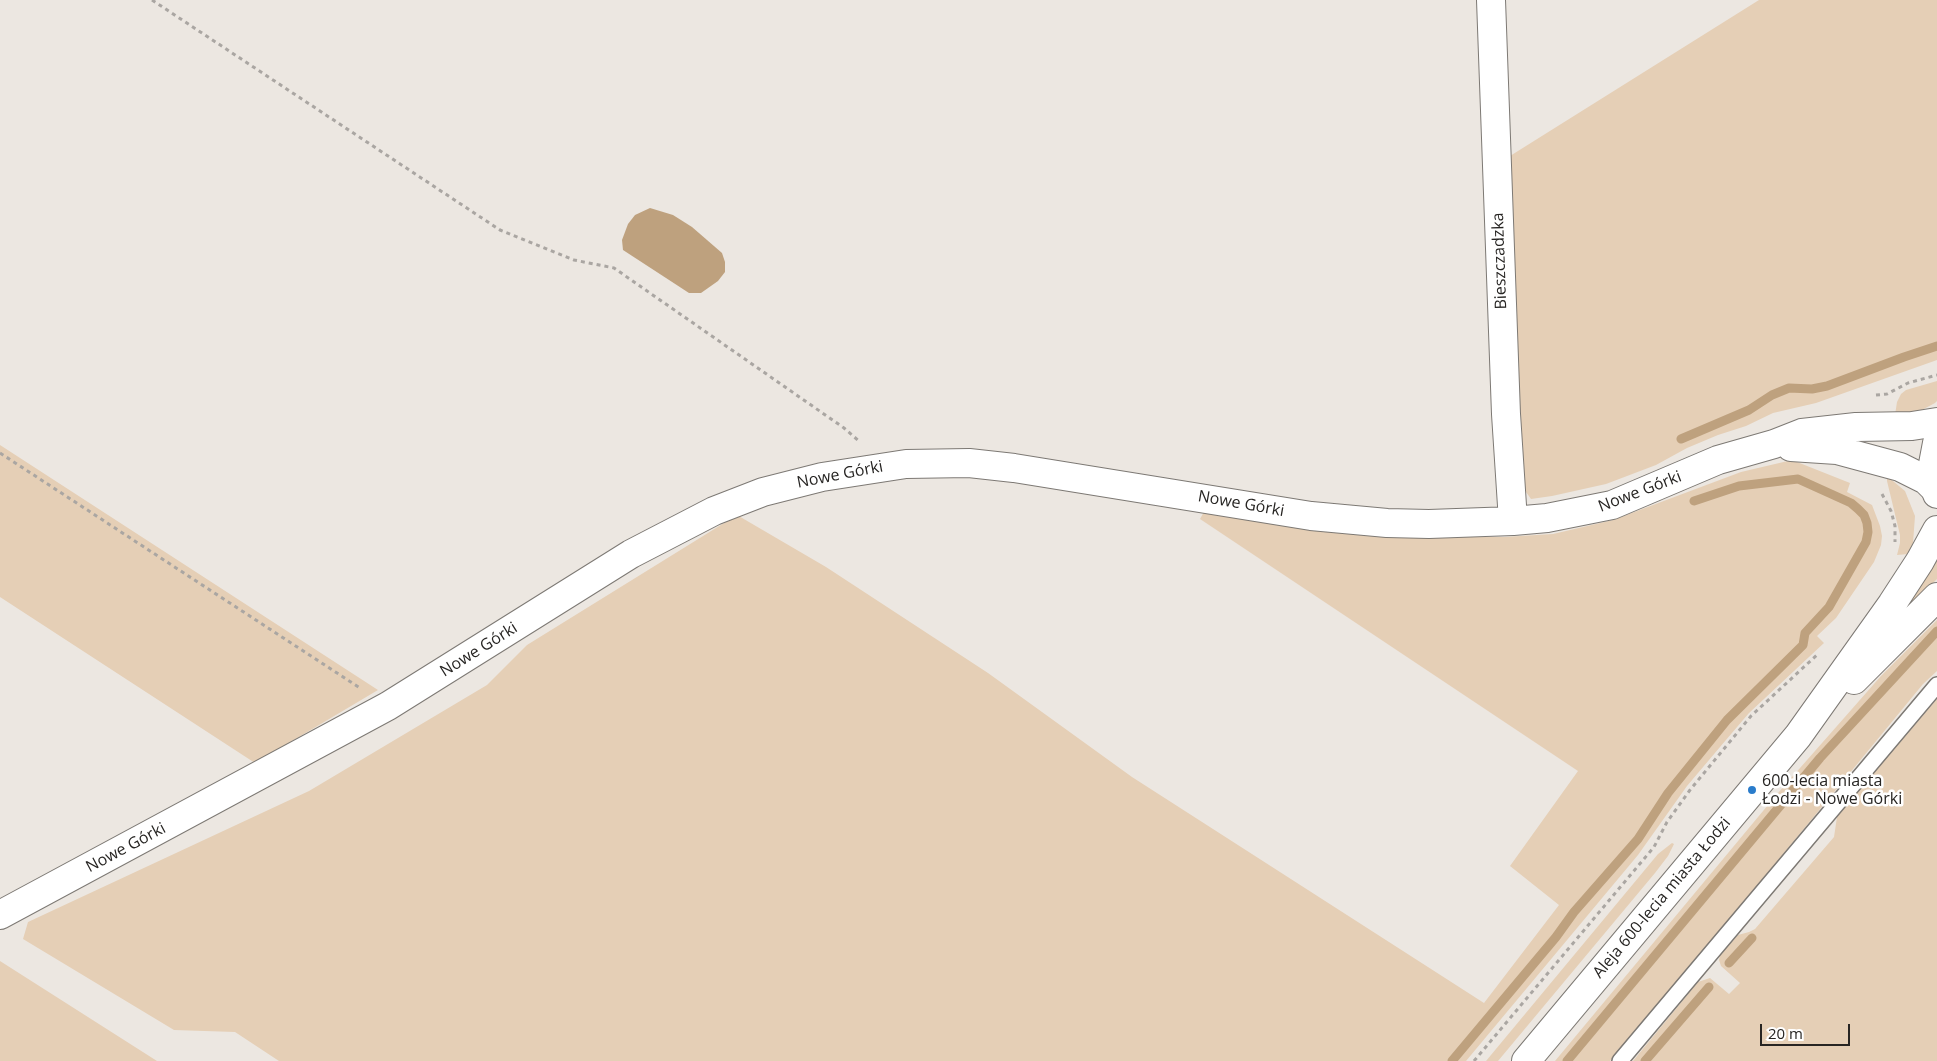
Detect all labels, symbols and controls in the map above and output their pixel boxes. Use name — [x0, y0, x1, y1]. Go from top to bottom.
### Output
street label: Bieszczadzka — [1489, 212, 1511, 310]
street label: Nowe Górki — [795, 457, 885, 493]
street label: Nowe Górki — [1596, 467, 1684, 517]
street label: Nowe Górki — [1196, 487, 1286, 521]
street label: Nowe Górki — [437, 619, 521, 681]
place label: 600-lecia miasta Łodzi - Nowe Górki — [1762, 771, 1902, 809]
marker: 600-lecia miasta Łodzi - Nowe Górki — [1746, 784, 1758, 796]
street label: Aleja 600-lecia miasta Łodzi — [1589, 814, 1735, 982]
street label: Nowe Górki — [83, 819, 169, 877]
scale bar — [1762, 1014, 1852, 1046]
text: 20 m — [1768, 1023, 1803, 1043]

